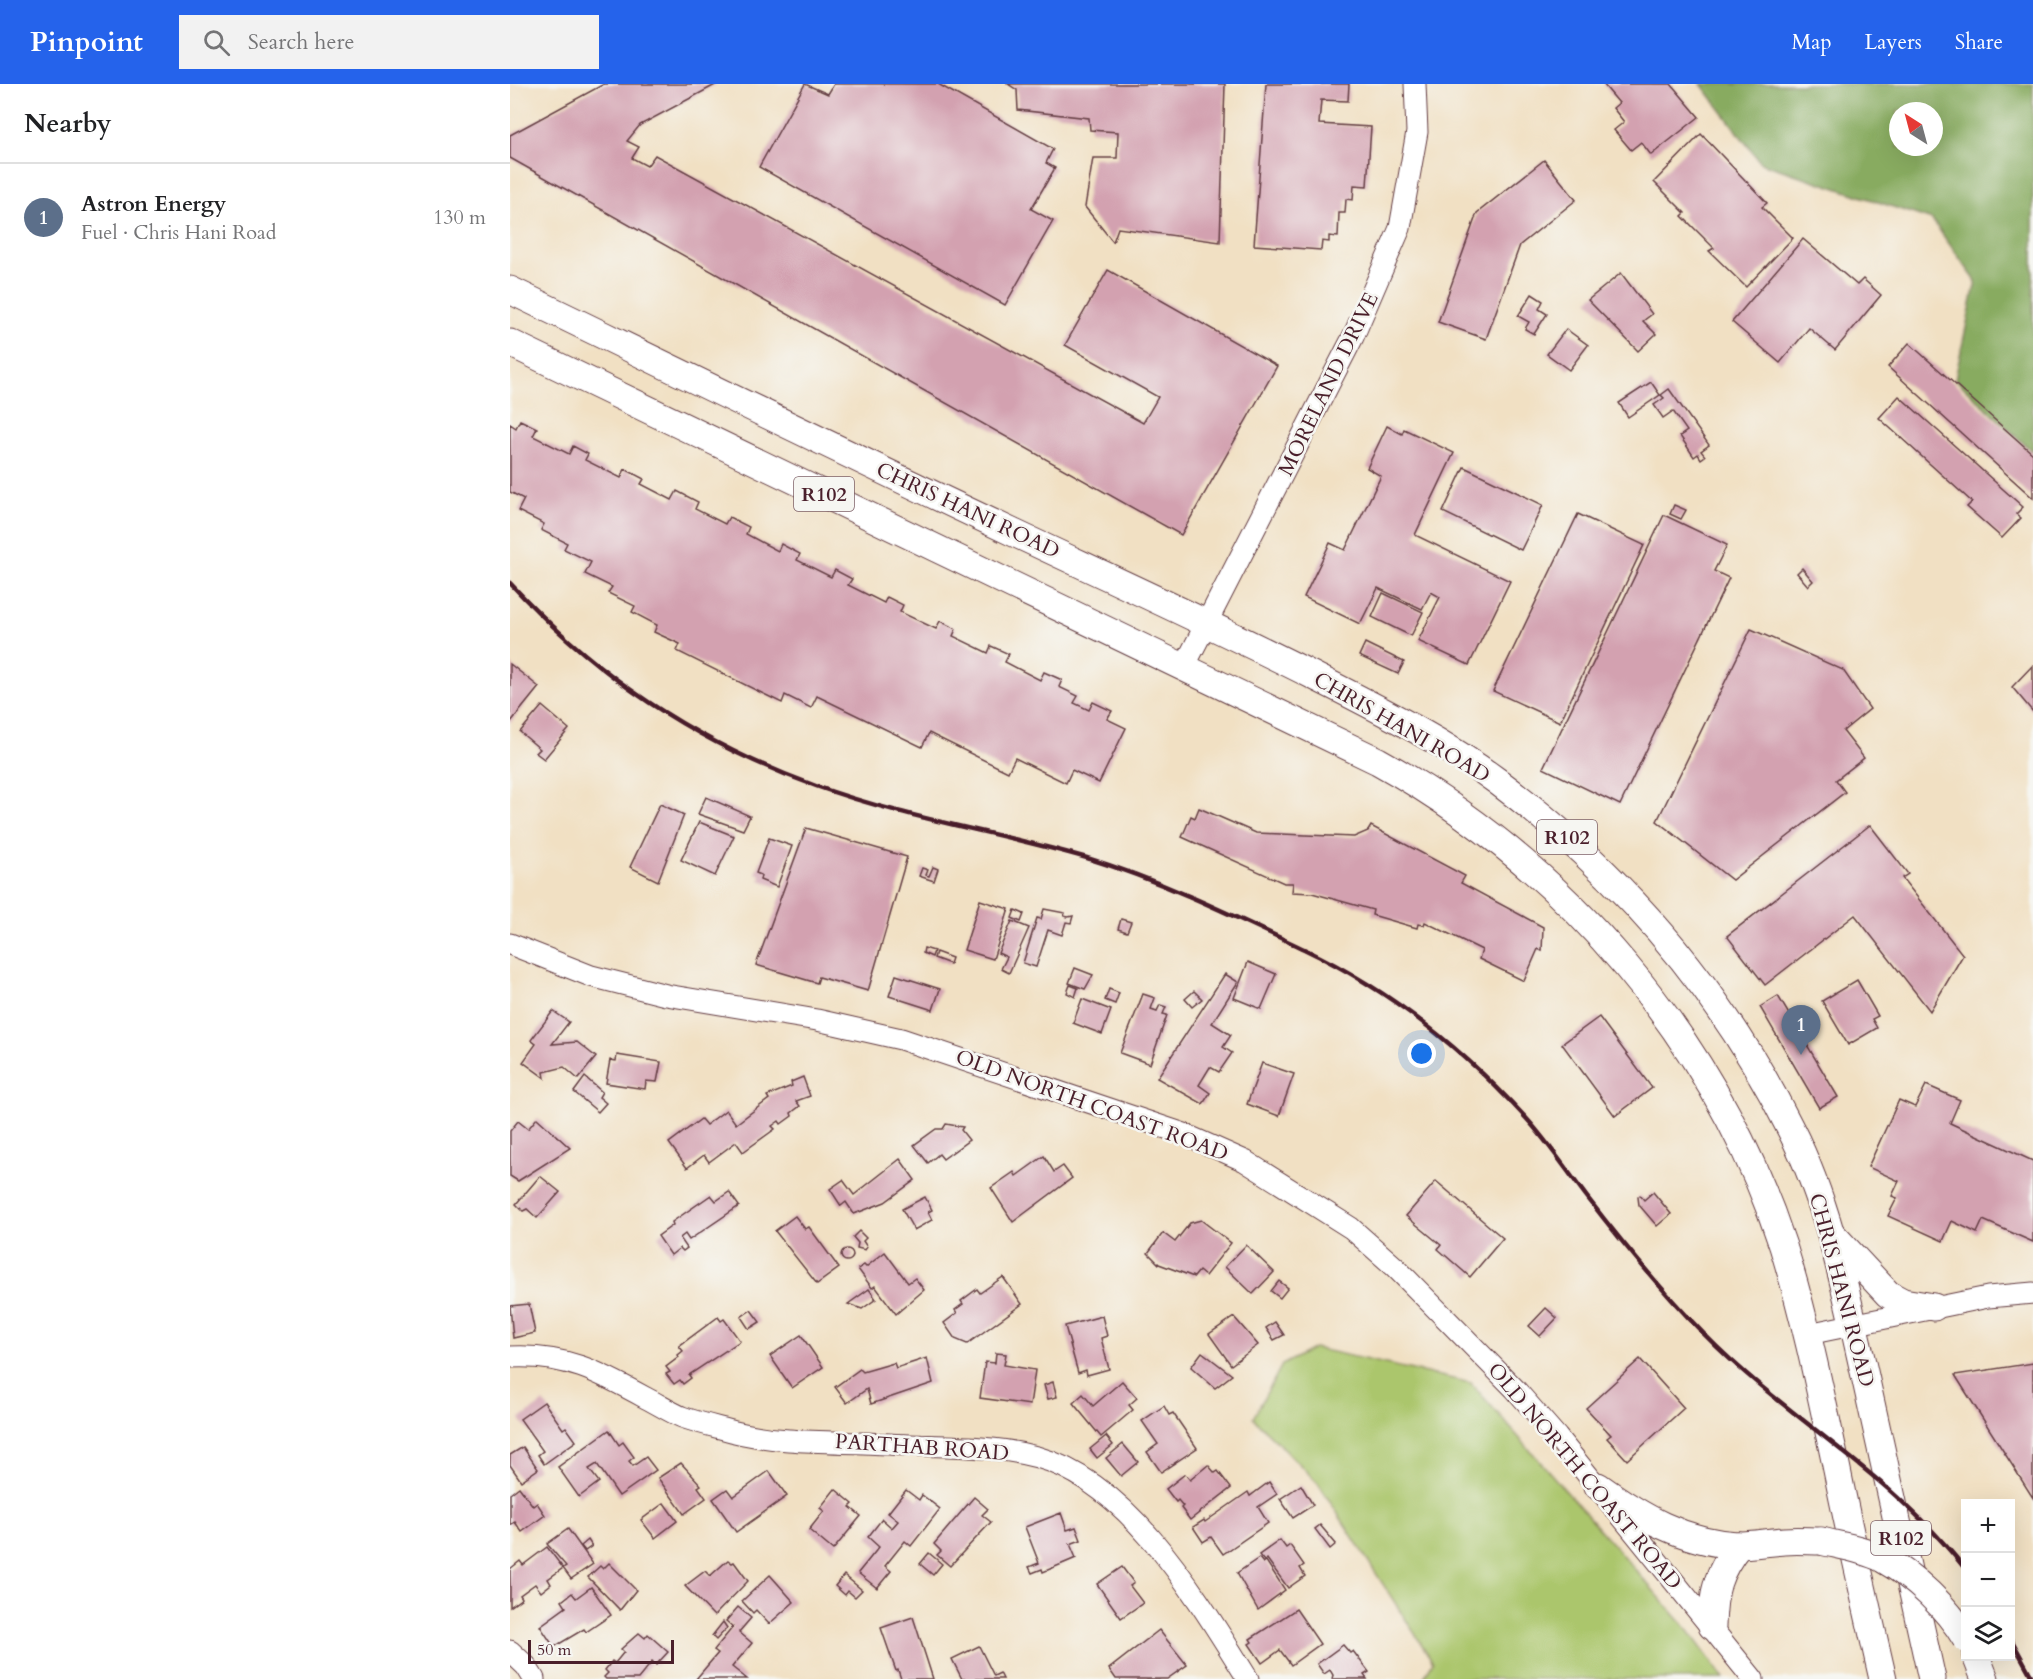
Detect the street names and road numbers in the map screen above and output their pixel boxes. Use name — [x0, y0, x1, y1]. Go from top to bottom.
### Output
street label: MORELAND DRIVE — [1271, 288, 1386, 481]
street label: CHRIS HANI ROAD — [871, 455, 1064, 566]
road number: R102 — [794, 477, 854, 511]
street label: CHRIS HANI ROAD — [1308, 665, 1495, 790]
road number: R102 — [1537, 820, 1597, 854]
street label: OLD NORTH COAST ROAD — [951, 1043, 1232, 1168]
street label: CHRIS HANI ROAD — [1802, 1190, 1881, 1390]
street label: OLD NORTH COAST ROAD — [1481, 1357, 1688, 1596]
street label: PARTHAB ROAD — [834, 1427, 1010, 1468]
road number: R102 — [1871, 1521, 1931, 1555]

